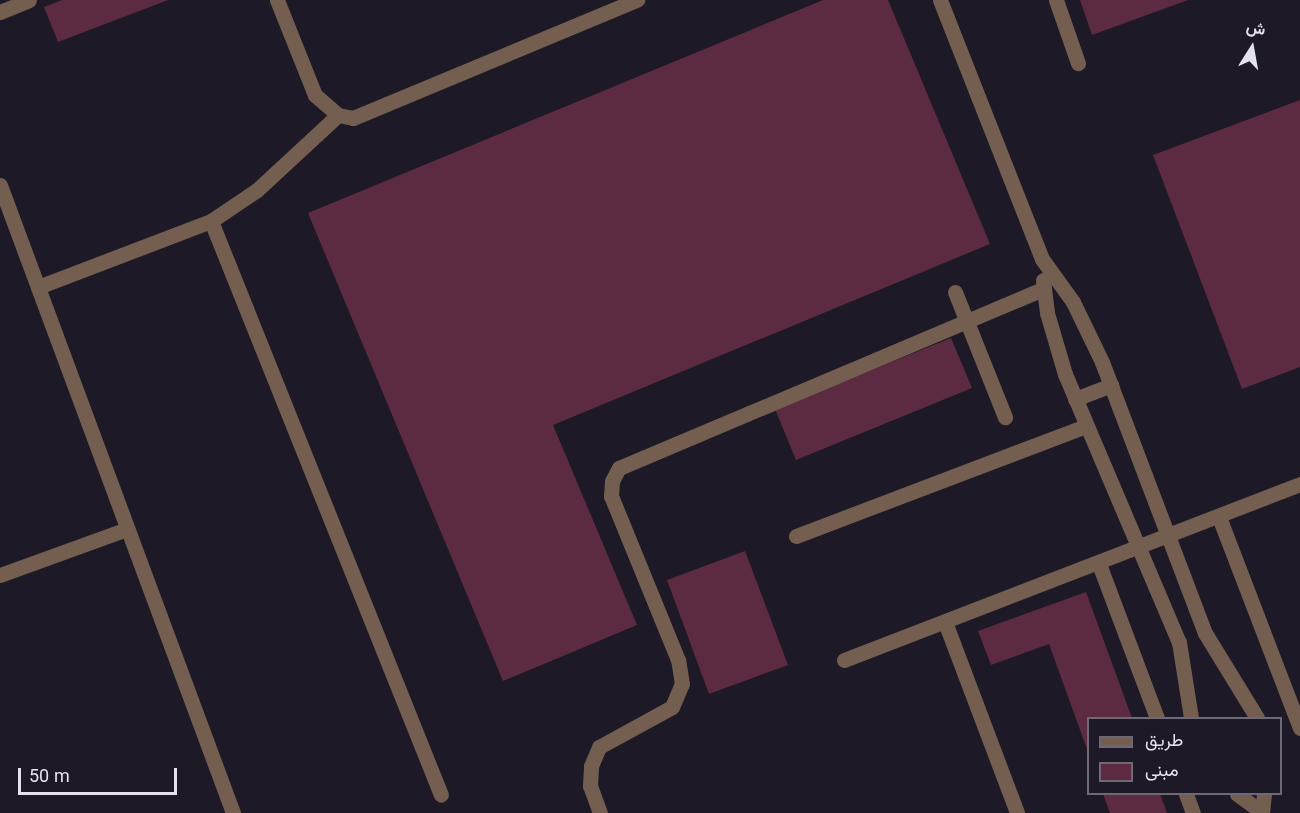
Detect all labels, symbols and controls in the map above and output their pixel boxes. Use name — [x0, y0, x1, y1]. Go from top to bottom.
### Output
text: ش — [1244, 16, 1267, 44]
north arrow — [1222, 18, 1282, 78]
legend — [1087, 717, 1282, 795]
text: طريق — [1145, 728, 1183, 756]
scale bar — [21, 756, 180, 794]
text: مبنى — [1145, 758, 1179, 786]
text: 50 m — [29, 764, 70, 792]

